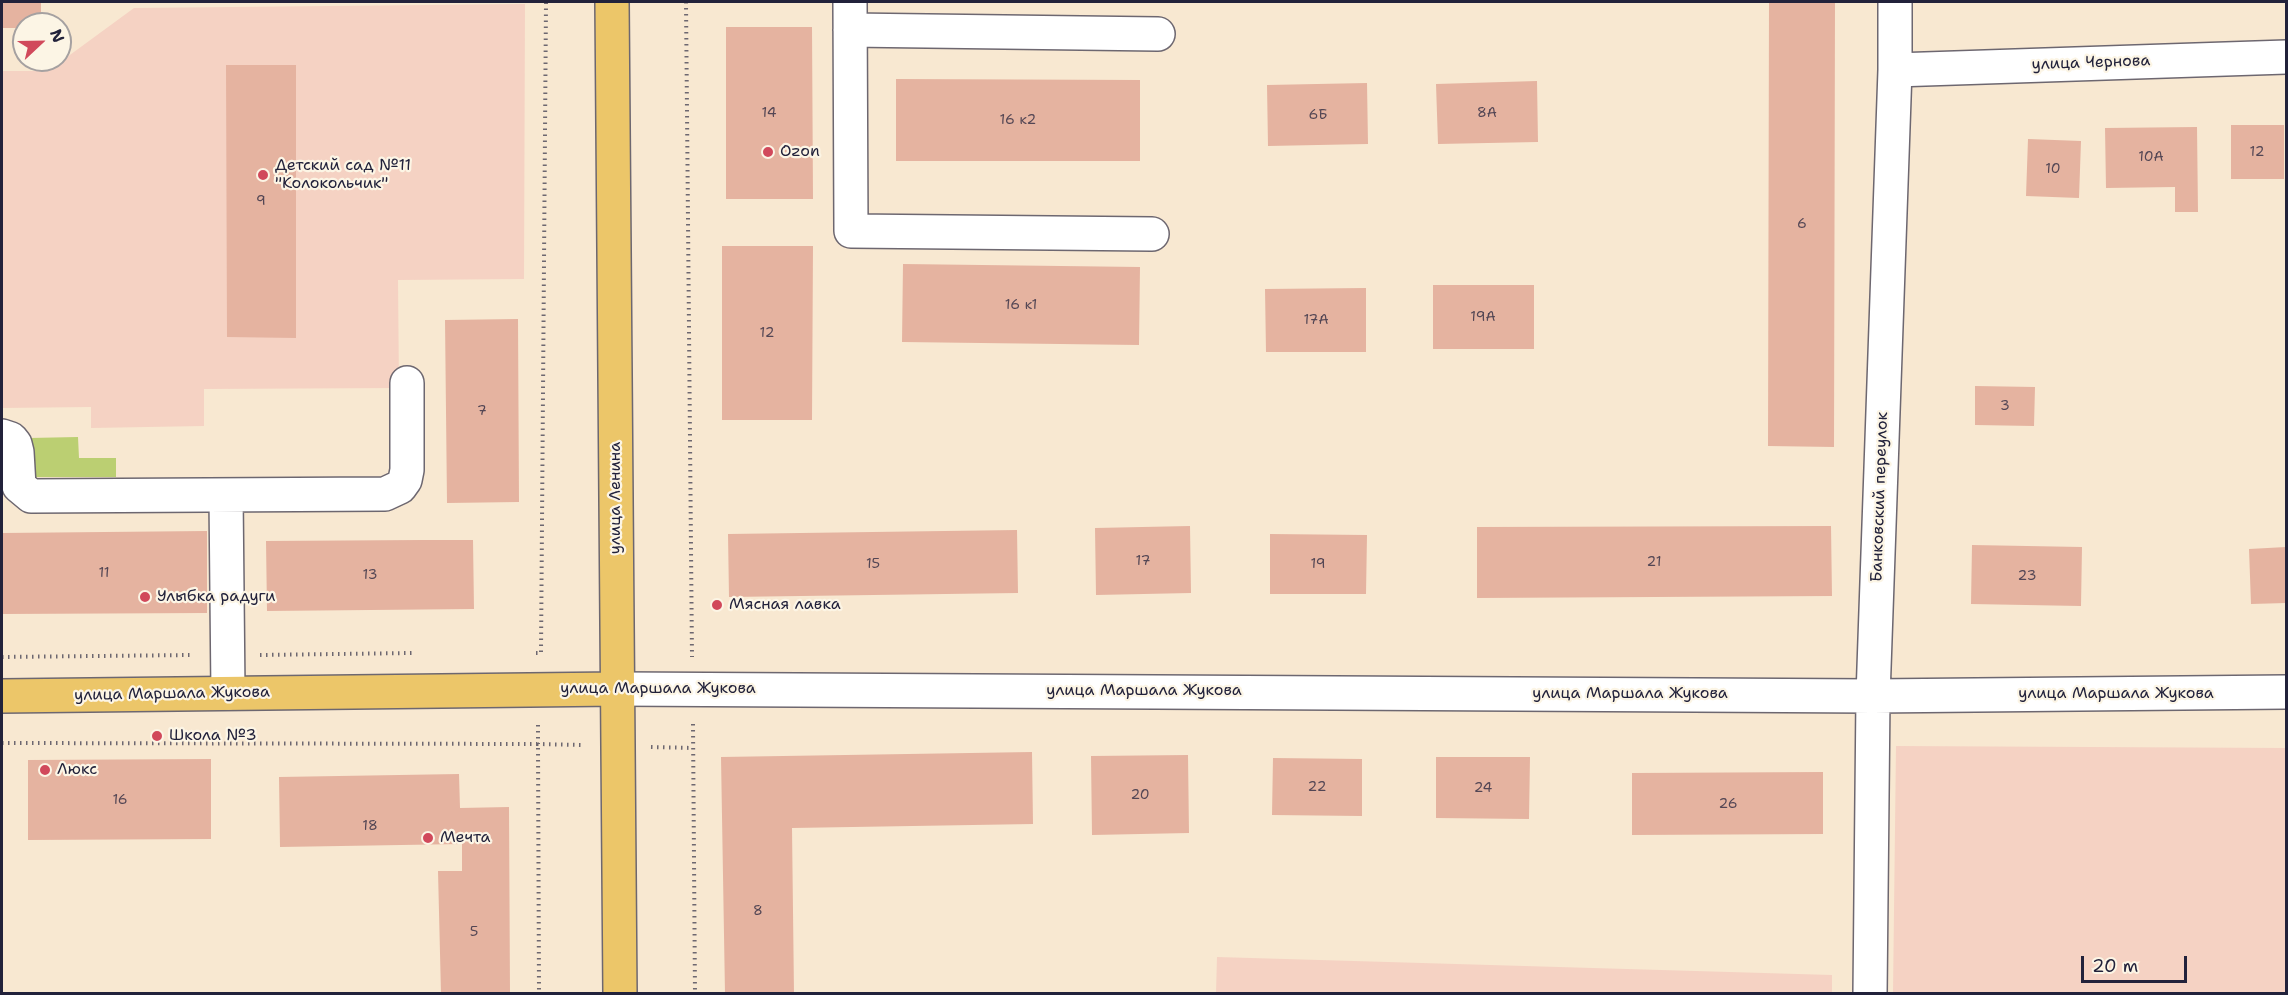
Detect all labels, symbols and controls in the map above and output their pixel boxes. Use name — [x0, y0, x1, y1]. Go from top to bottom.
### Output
north arrow — [12, 12, 72, 72]
text: N — [45, 26, 69, 46]
street label: улица Чернова — [2031, 51, 2151, 75]
house number: 14 — [761, 105, 777, 121]
house number: 8А — [1477, 105, 1497, 121]
house number: 6Б — [1308, 107, 1328, 123]
house number: 16 к2 — [1000, 112, 1036, 128]
place label: Ozon — [780, 142, 820, 162]
house number: 12 — [2250, 144, 2264, 160]
marker: Ozon — [761, 145, 775, 159]
house number: 10А — [2138, 149, 2164, 165]
place label: Детский сад №11 "Колокольчик" — [275, 156, 411, 194]
house number: 10 — [2045, 161, 2061, 177]
marker: Детский сад №11 "Колокольчик" — [256, 168, 270, 182]
house number: 9 — [256, 193, 266, 209]
house number: 6 — [1797, 216, 1807, 232]
house number: 16 к1 — [1005, 297, 1037, 313]
house number: 19А — [1470, 309, 1496, 325]
house number: 17А — [1303, 312, 1329, 328]
house number: 12 — [760, 325, 774, 341]
house number: 3 — [2000, 398, 2010, 414]
house number: 7 — [477, 403, 487, 419]
street label: Банковский переулок — [1867, 412, 1893, 582]
street label: улица Ленина — [606, 442, 626, 554]
house number: 17 — [1136, 553, 1150, 569]
house number: 21 — [1647, 554, 1661, 570]
house number: 15 — [866, 556, 880, 572]
house number: 19 — [1310, 556, 1326, 572]
house number: 11 — [98, 565, 110, 581]
house number: 13 — [363, 567, 377, 583]
house number: 23 — [2018, 568, 2036, 584]
place label: Улыбка радуги — [157, 587, 276, 607]
marker: Улыбка радуги — [138, 590, 152, 604]
place label: Мясная лавка — [729, 595, 841, 615]
marker: Мясная лавка — [710, 598, 724, 612]
street label: улица Маршала Жукова — [560, 679, 756, 699]
street label: улица Маршала Жукова — [1046, 681, 1242, 701]
street label: улица Маршала Жукова — [74, 683, 270, 705]
street label: улица Маршала Жукова — [1532, 684, 1728, 704]
street label: улица Маршала Жукова — [2018, 684, 2214, 704]
place label: Школа №3 — [169, 726, 257, 746]
marker: Школа №3 — [150, 729, 164, 743]
place label: Люкс — [57, 760, 97, 780]
marker: Люкс — [38, 763, 52, 777]
house number: 22 — [1308, 779, 1326, 795]
house number: 24 — [1474, 780, 1492, 796]
house number: 20 — [1130, 787, 1150, 803]
house number: 16 — [112, 792, 128, 808]
house number: 26 — [1719, 796, 1737, 812]
house number: 18 — [362, 818, 378, 834]
place label: Мечта — [440, 828, 490, 848]
marker: Мечта — [421, 831, 435, 845]
house number: 8 — [753, 903, 763, 919]
house number: 5 — [470, 924, 478, 940]
scale bar — [2084, 944, 2190, 982]
text: 20 m — [2092, 954, 2138, 978]

